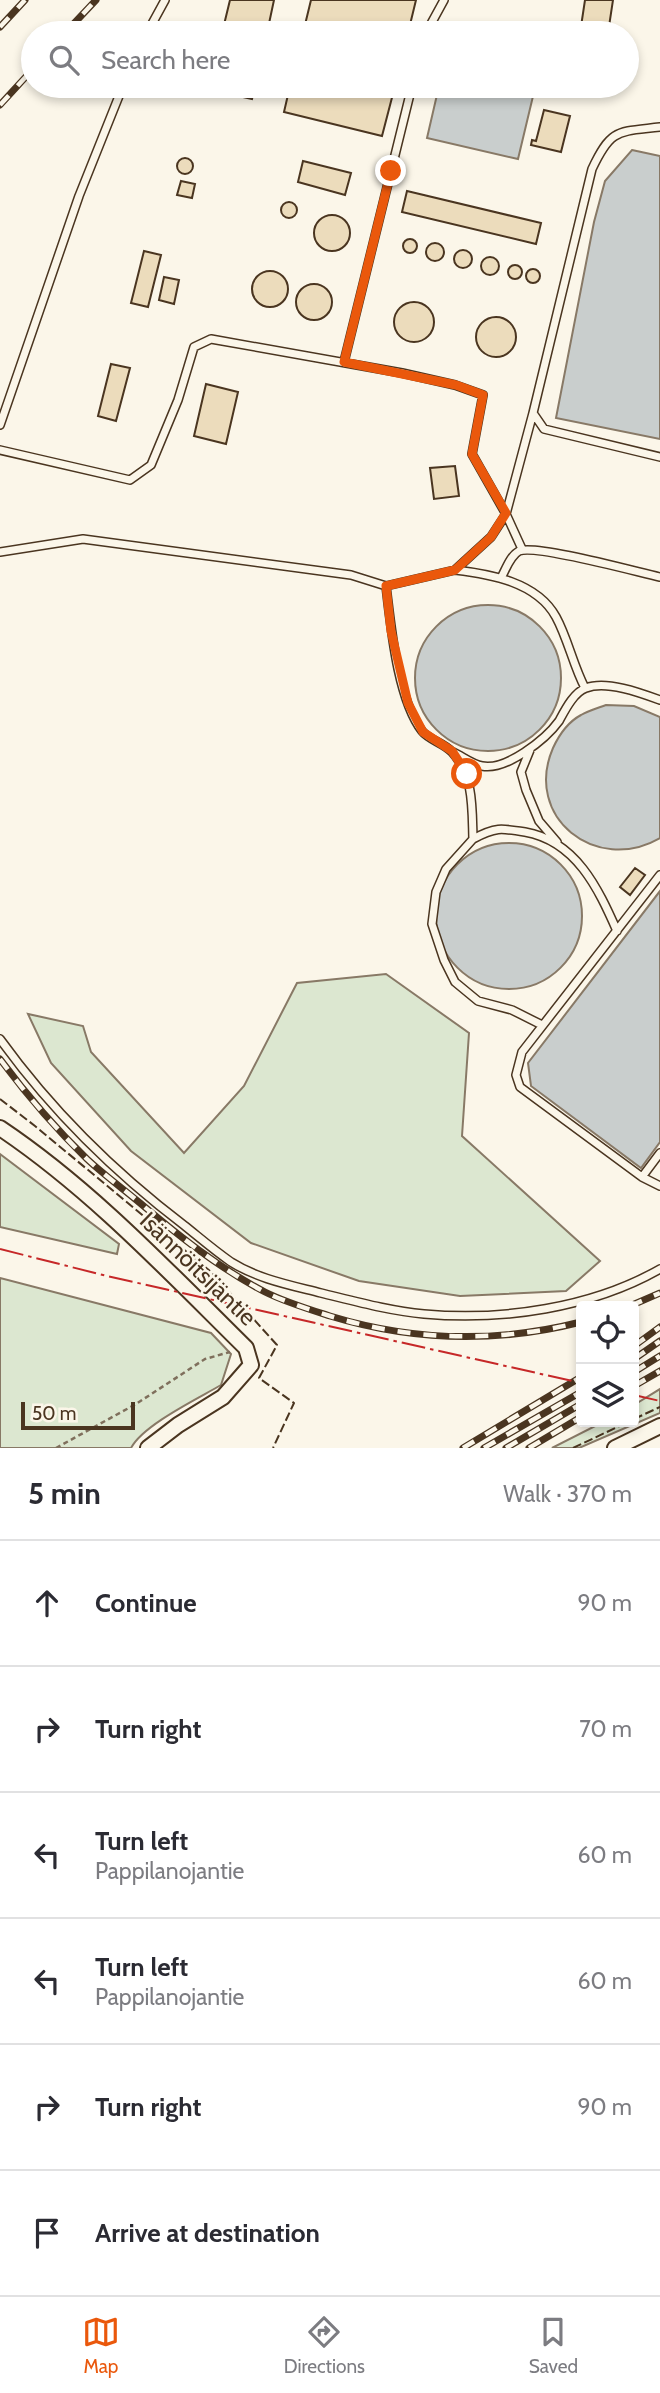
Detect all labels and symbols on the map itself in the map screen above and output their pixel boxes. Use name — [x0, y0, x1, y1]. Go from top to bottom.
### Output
route end — [375, 155, 406, 186]
route start — [451, 758, 482, 789]
street label: Isännöitsijäntie — [134, 1206, 263, 1331]
scale bar — [21, 1399, 135, 1431]

